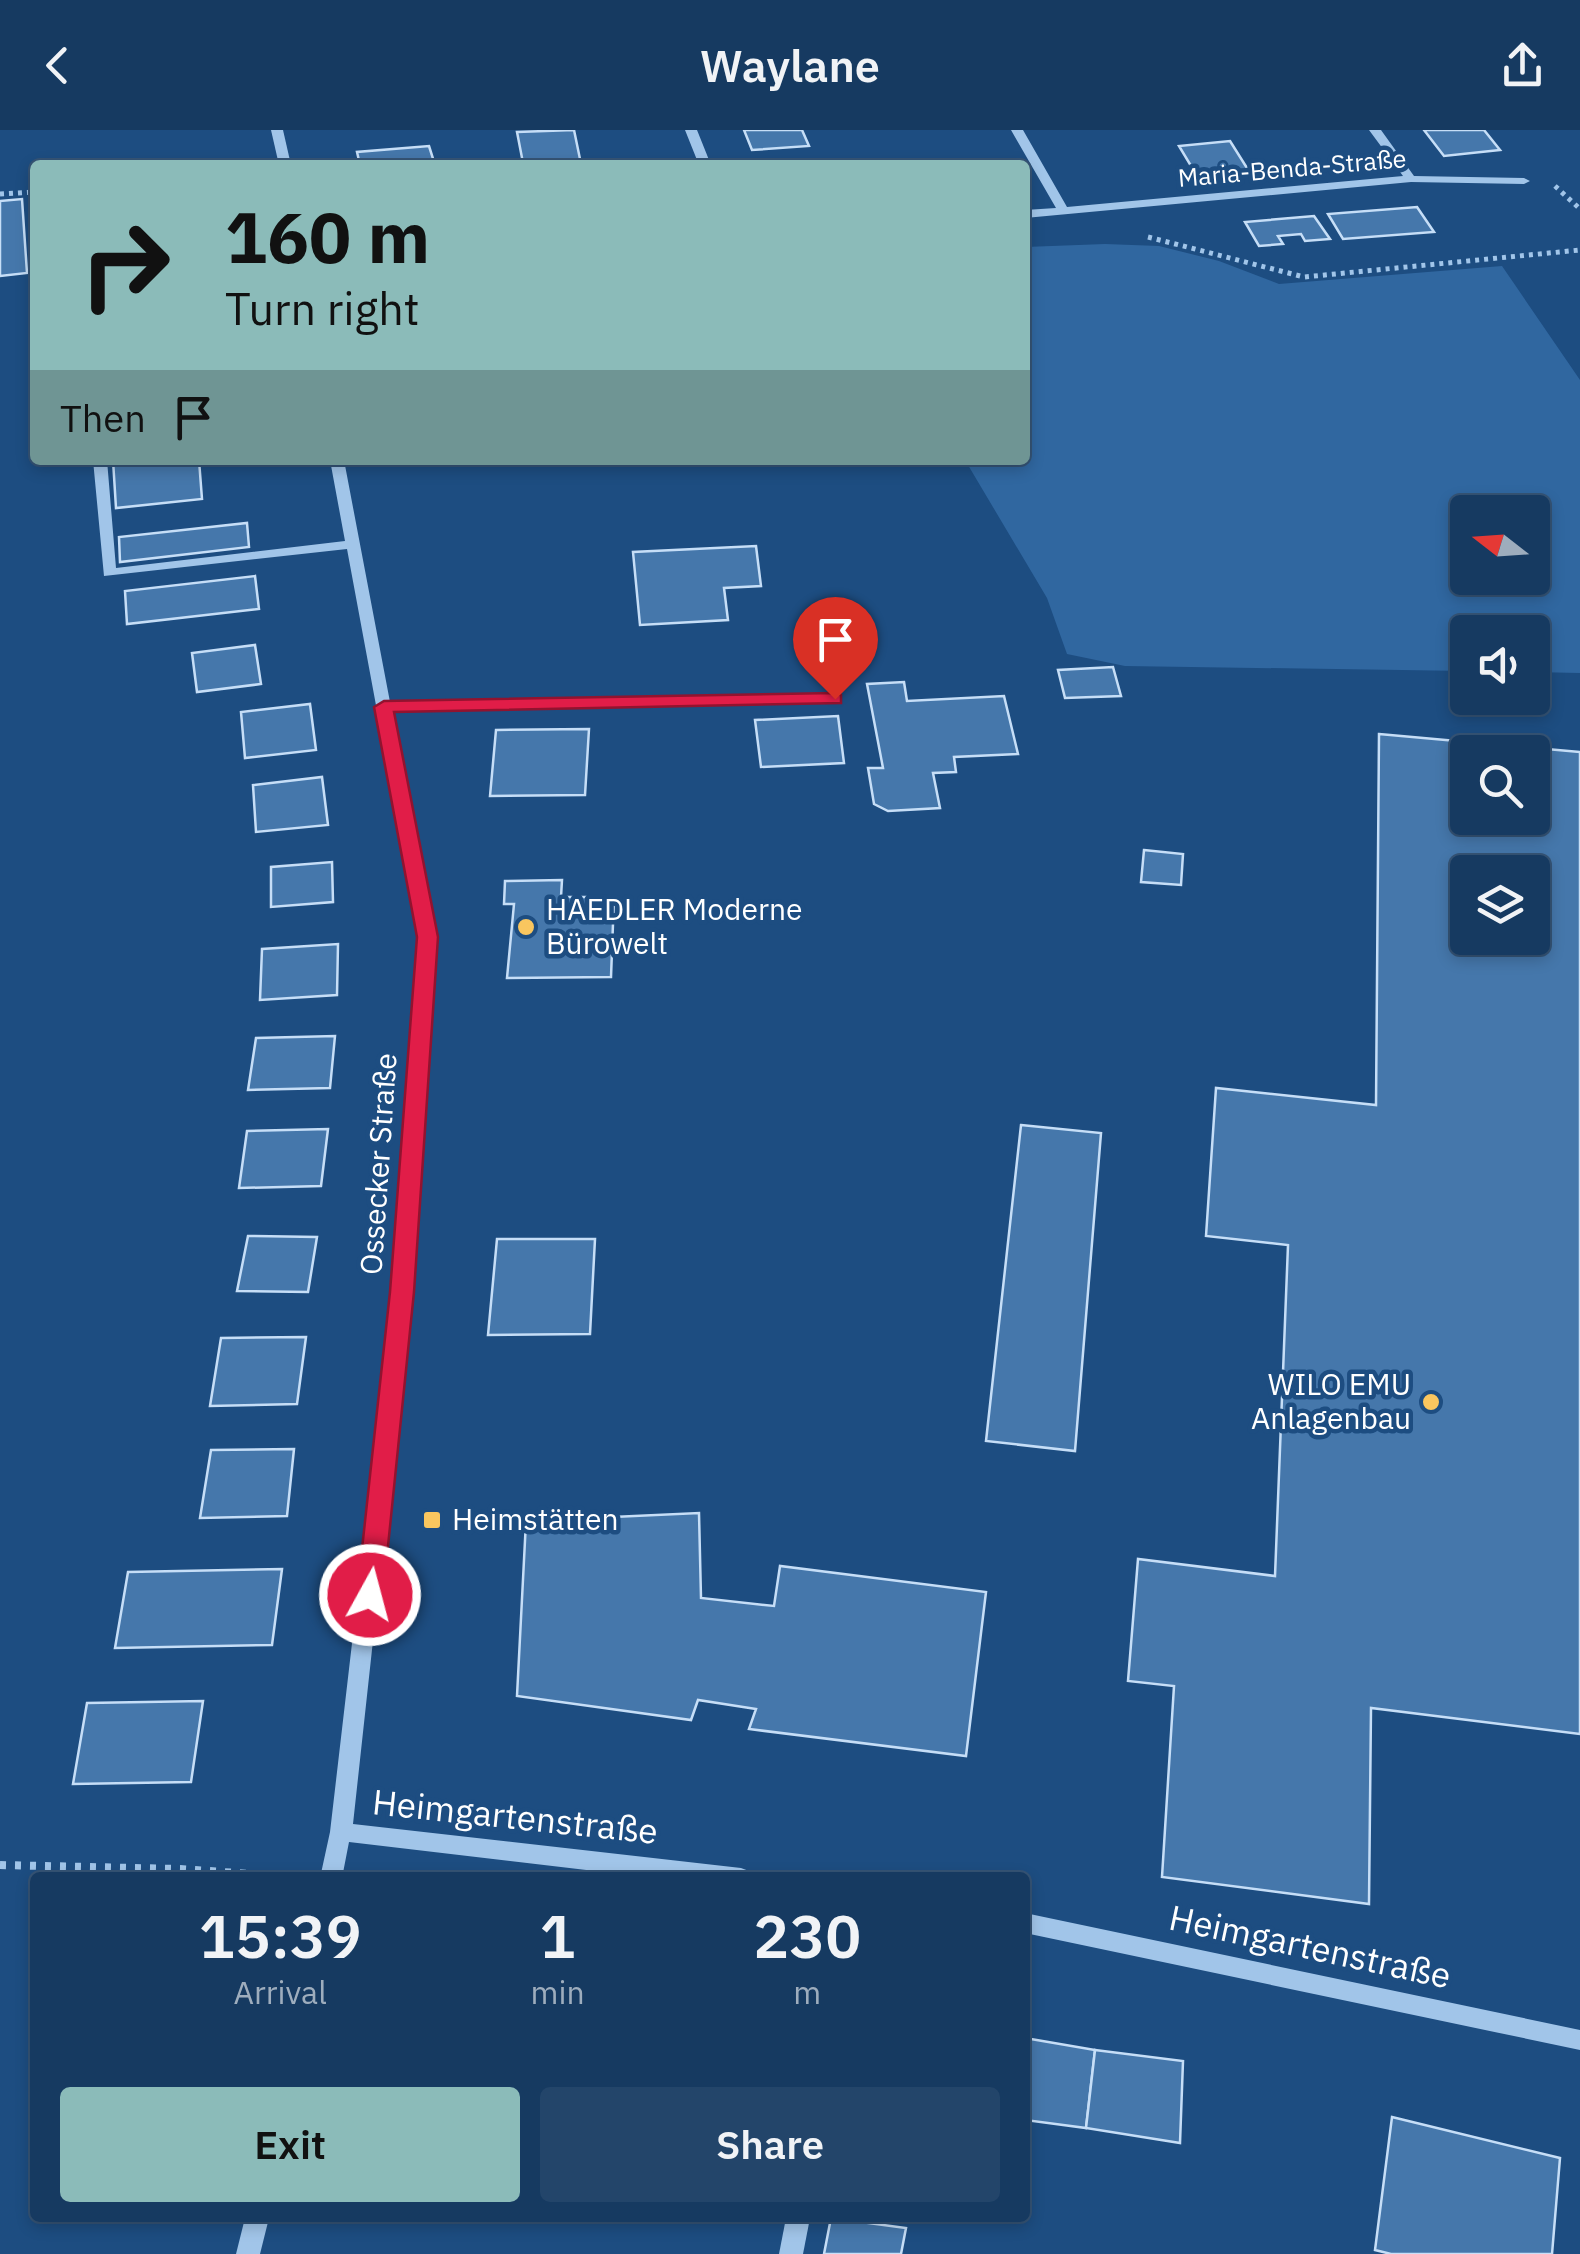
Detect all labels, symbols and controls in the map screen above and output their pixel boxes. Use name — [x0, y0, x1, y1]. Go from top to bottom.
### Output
text: Waylane — [700, 36, 880, 94]
icon: back — [30, 38, 85, 93]
icon: share — [1495, 38, 1550, 93]
street label: Maria-Benda-Straße — [1176, 141, 1408, 194]
text: 160 m — [225, 191, 430, 282]
icon: right — [60, 200, 190, 330]
text: Turn right — [225, 279, 420, 337]
icon: arrive — [166, 390, 221, 445]
text: Then — [60, 393, 146, 442]
north arrow — [1450, 495, 1550, 595]
map controls — [1450, 495, 1550, 955]
pin — [793, 597, 878, 700]
icon: arrive — [808, 612, 863, 667]
button: sound — [1450, 615, 1550, 715]
button: search — [1450, 735, 1550, 835]
button: layers — [1450, 855, 1550, 955]
place label: HAEDLER Moderne Bürowelt — [546, 889, 802, 962]
marker: HAEDLER Moderne Bürowelt — [515, 916, 537, 938]
street label: Ossecker Straße — [350, 1052, 405, 1276]
place label: WILO EMU Anlagenbau — [1251, 1364, 1411, 1437]
marker: WILO EMU Anlagenbau — [1420, 1391, 1442, 1413]
place label: Heimstätten — [452, 1499, 619, 1538]
marker: Heimstätten — [421, 1509, 443, 1531]
position arrow — [318, 1543, 422, 1647]
street label: Heimgartenstraße — [370, 1778, 660, 1854]
street label: Heimgartenstraße — [1165, 1894, 1455, 1998]
text: 15:39 — [199, 1896, 362, 1975]
text: 1 — [540, 1896, 576, 1975]
text: 230 — [753, 1896, 861, 1975]
text: Arrival — [234, 1971, 327, 2013]
text: min — [530, 1971, 585, 2013]
text: m — [793, 1971, 821, 2013]
button: Exit — [60, 2087, 520, 2202]
button: Share — [540, 2087, 1000, 2202]

